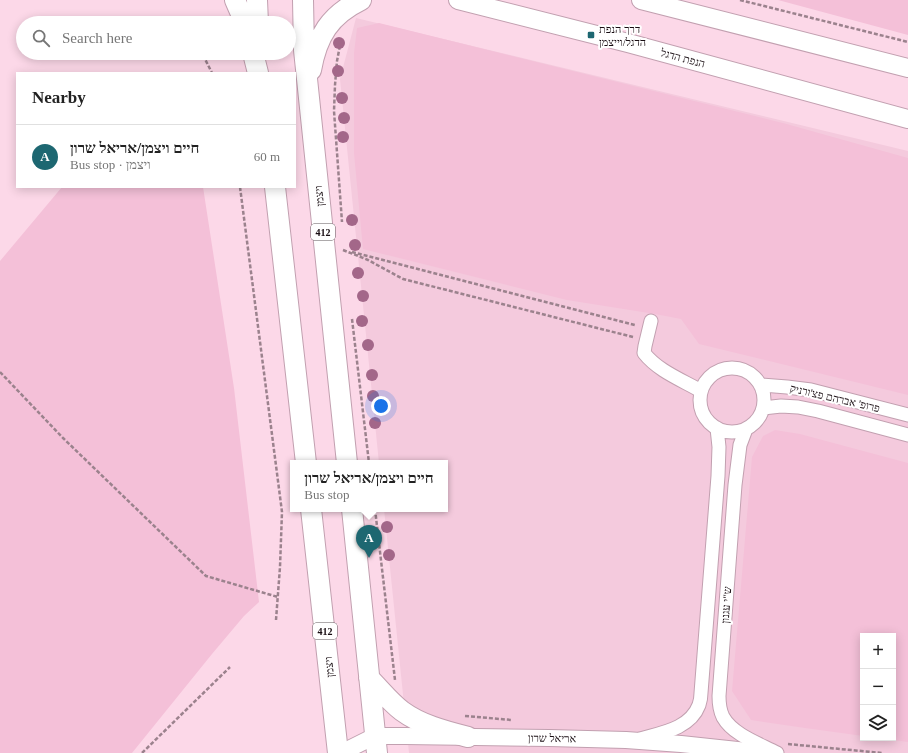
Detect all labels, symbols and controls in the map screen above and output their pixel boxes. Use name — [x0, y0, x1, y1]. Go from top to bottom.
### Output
search box — [16, 16, 296, 60]
place label: דרך הנפת הדגל/וייצמן — [599, 23, 646, 48]
icon: search — [30, 27, 52, 49]
text: Search here — [62, 30, 132, 46]
marker: דרך הנפת הדגל/וייצמן — [586, 30, 596, 40]
street label: הנפת הדגל — [658, 46, 707, 70]
text: Nearby — [32, 88, 86, 107]
text: חיים ויצמן/אריאל שרון — [70, 140, 199, 156]
text: A — [40, 149, 50, 164]
text: 60 m — [254, 149, 280, 164]
text: Bus stop · ויצמן — [70, 157, 151, 172]
street label: ויצמן — [312, 185, 326, 207]
road number: 412 — [311, 224, 335, 240]
street label: פרופ' אברהם פצ'ורניק — [789, 382, 881, 414]
your location — [371, 396, 391, 416]
popup — [290, 460, 448, 512]
text: חיים ויצמן/אריאל שרון — [304, 470, 434, 486]
text: Bus stop — [304, 487, 349, 502]
pin: A — [356, 525, 382, 558]
street label: ש"י עגנון — [719, 586, 733, 624]
road number: 412 — [313, 623, 337, 639]
map controls — [860, 633, 896, 741]
button: + — [860, 633, 896, 669]
street label: ויצמן — [322, 656, 336, 678]
button: − — [860, 669, 896, 705]
button: layers — [860, 705, 896, 741]
street label: אריאל שרון — [528, 732, 577, 744]

